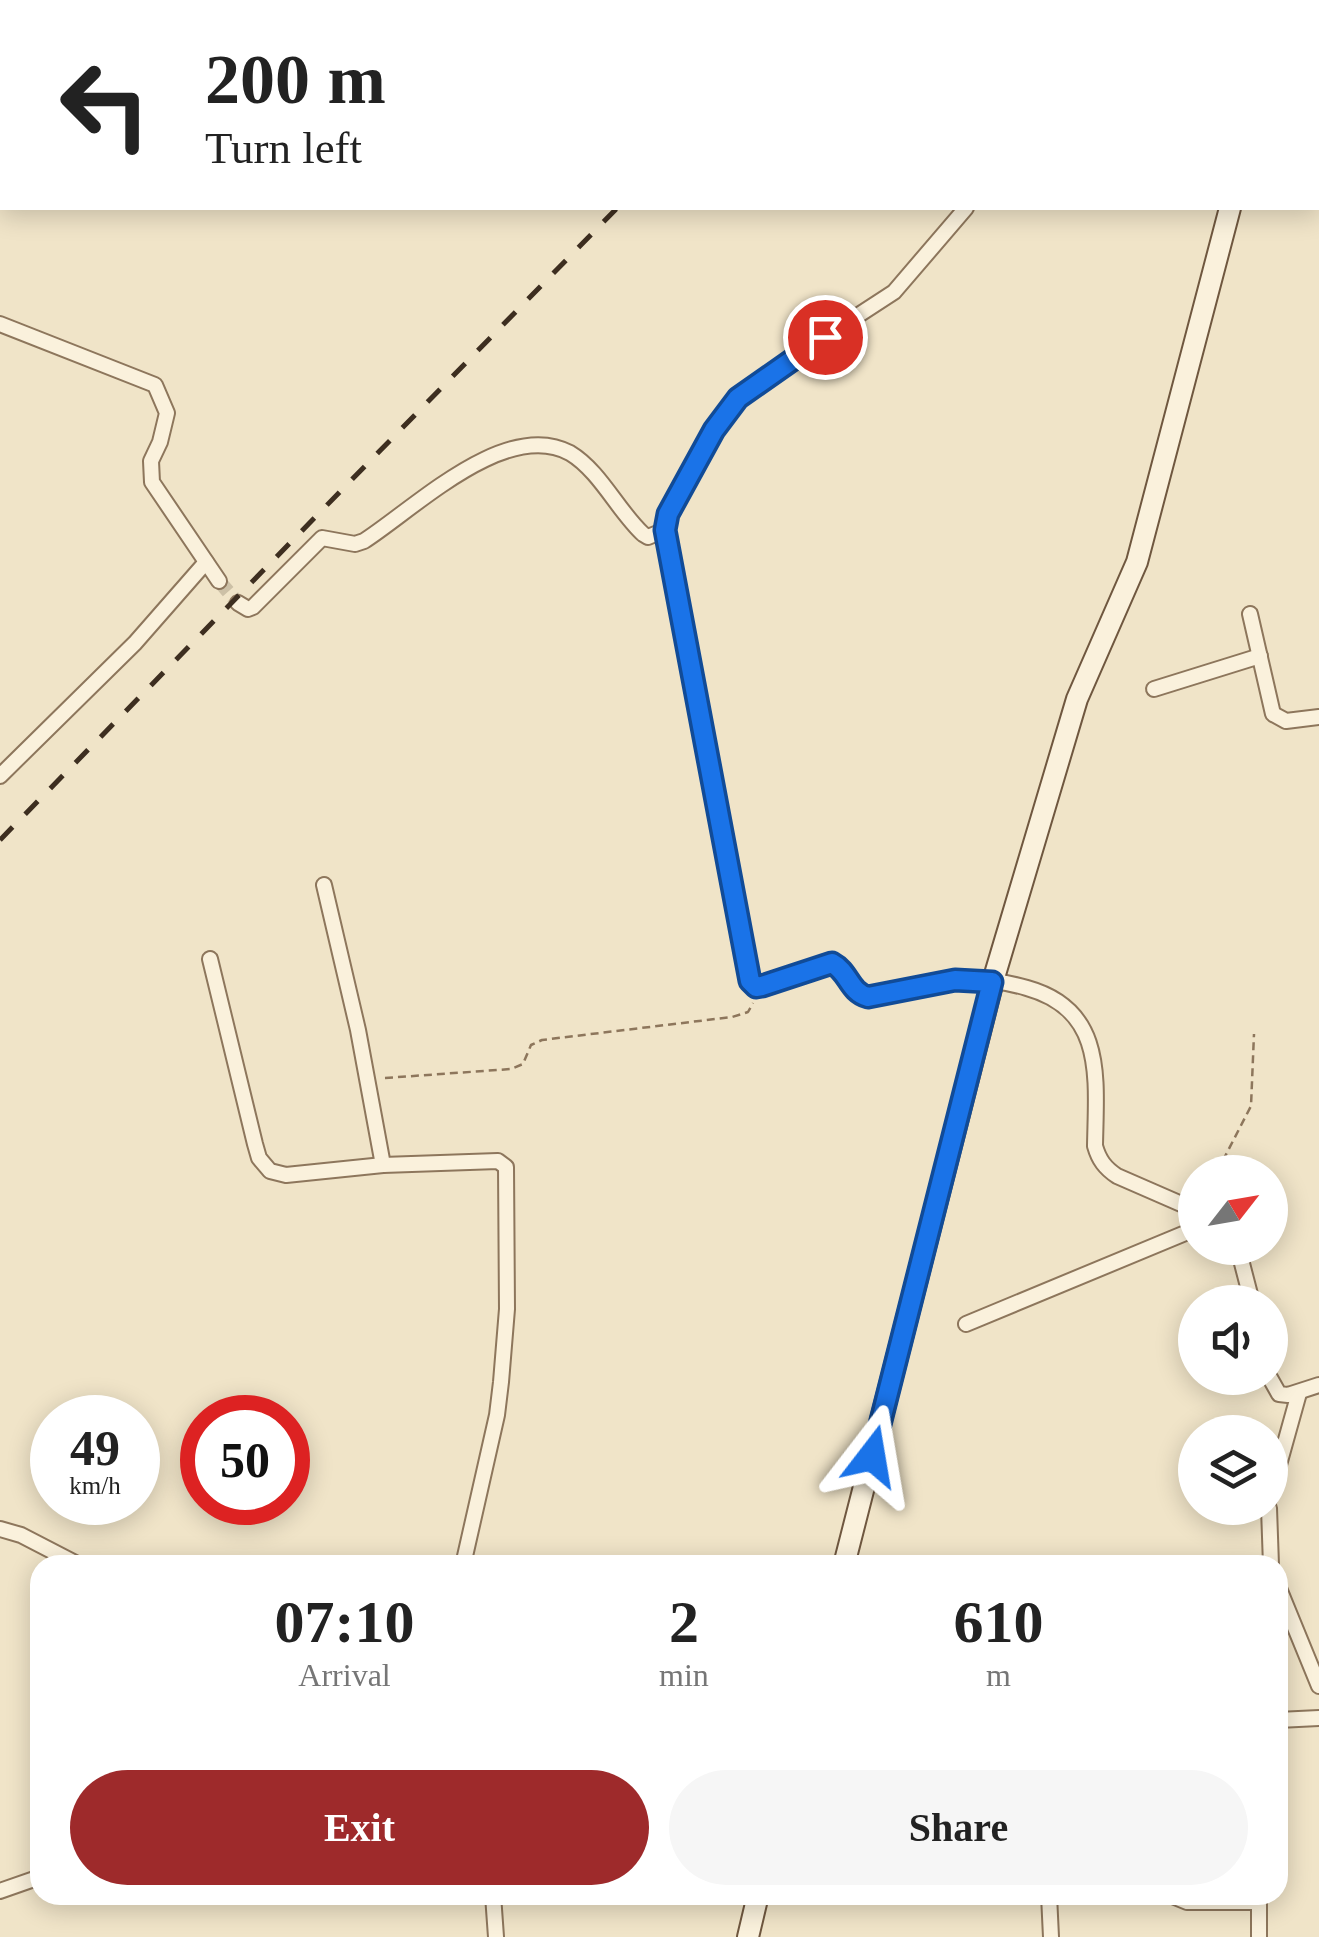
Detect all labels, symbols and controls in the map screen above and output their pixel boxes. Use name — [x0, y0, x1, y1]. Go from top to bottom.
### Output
icon: left — [40, 40, 170, 170]
text: 200 m — [205, 41, 386, 118]
text: Turn left — [205, 123, 362, 173]
pin — [783, 295, 868, 380]
icon: arrive — [798, 310, 853, 365]
north arrow — [1178, 1155, 1288, 1265]
map controls — [1178, 1155, 1288, 1525]
button: sound — [1178, 1285, 1288, 1395]
speed limit sign: 50 — [180, 1395, 310, 1525]
position arrow — [820, 1404, 924, 1508]
button: layers — [1178, 1415, 1288, 1525]
text: 49 — [70, 1420, 120, 1476]
text: km/h — [69, 1472, 121, 1499]
text: 07:10 — [275, 1589, 415, 1655]
text: 2 — [669, 1589, 699, 1655]
text: 610 — [953, 1589, 1043, 1655]
text: Arrival — [298, 1657, 391, 1693]
text: min — [659, 1657, 709, 1693]
text: m — [986, 1657, 1011, 1693]
button: Exit — [70, 1770, 649, 1885]
button: Share — [669, 1770, 1248, 1885]

